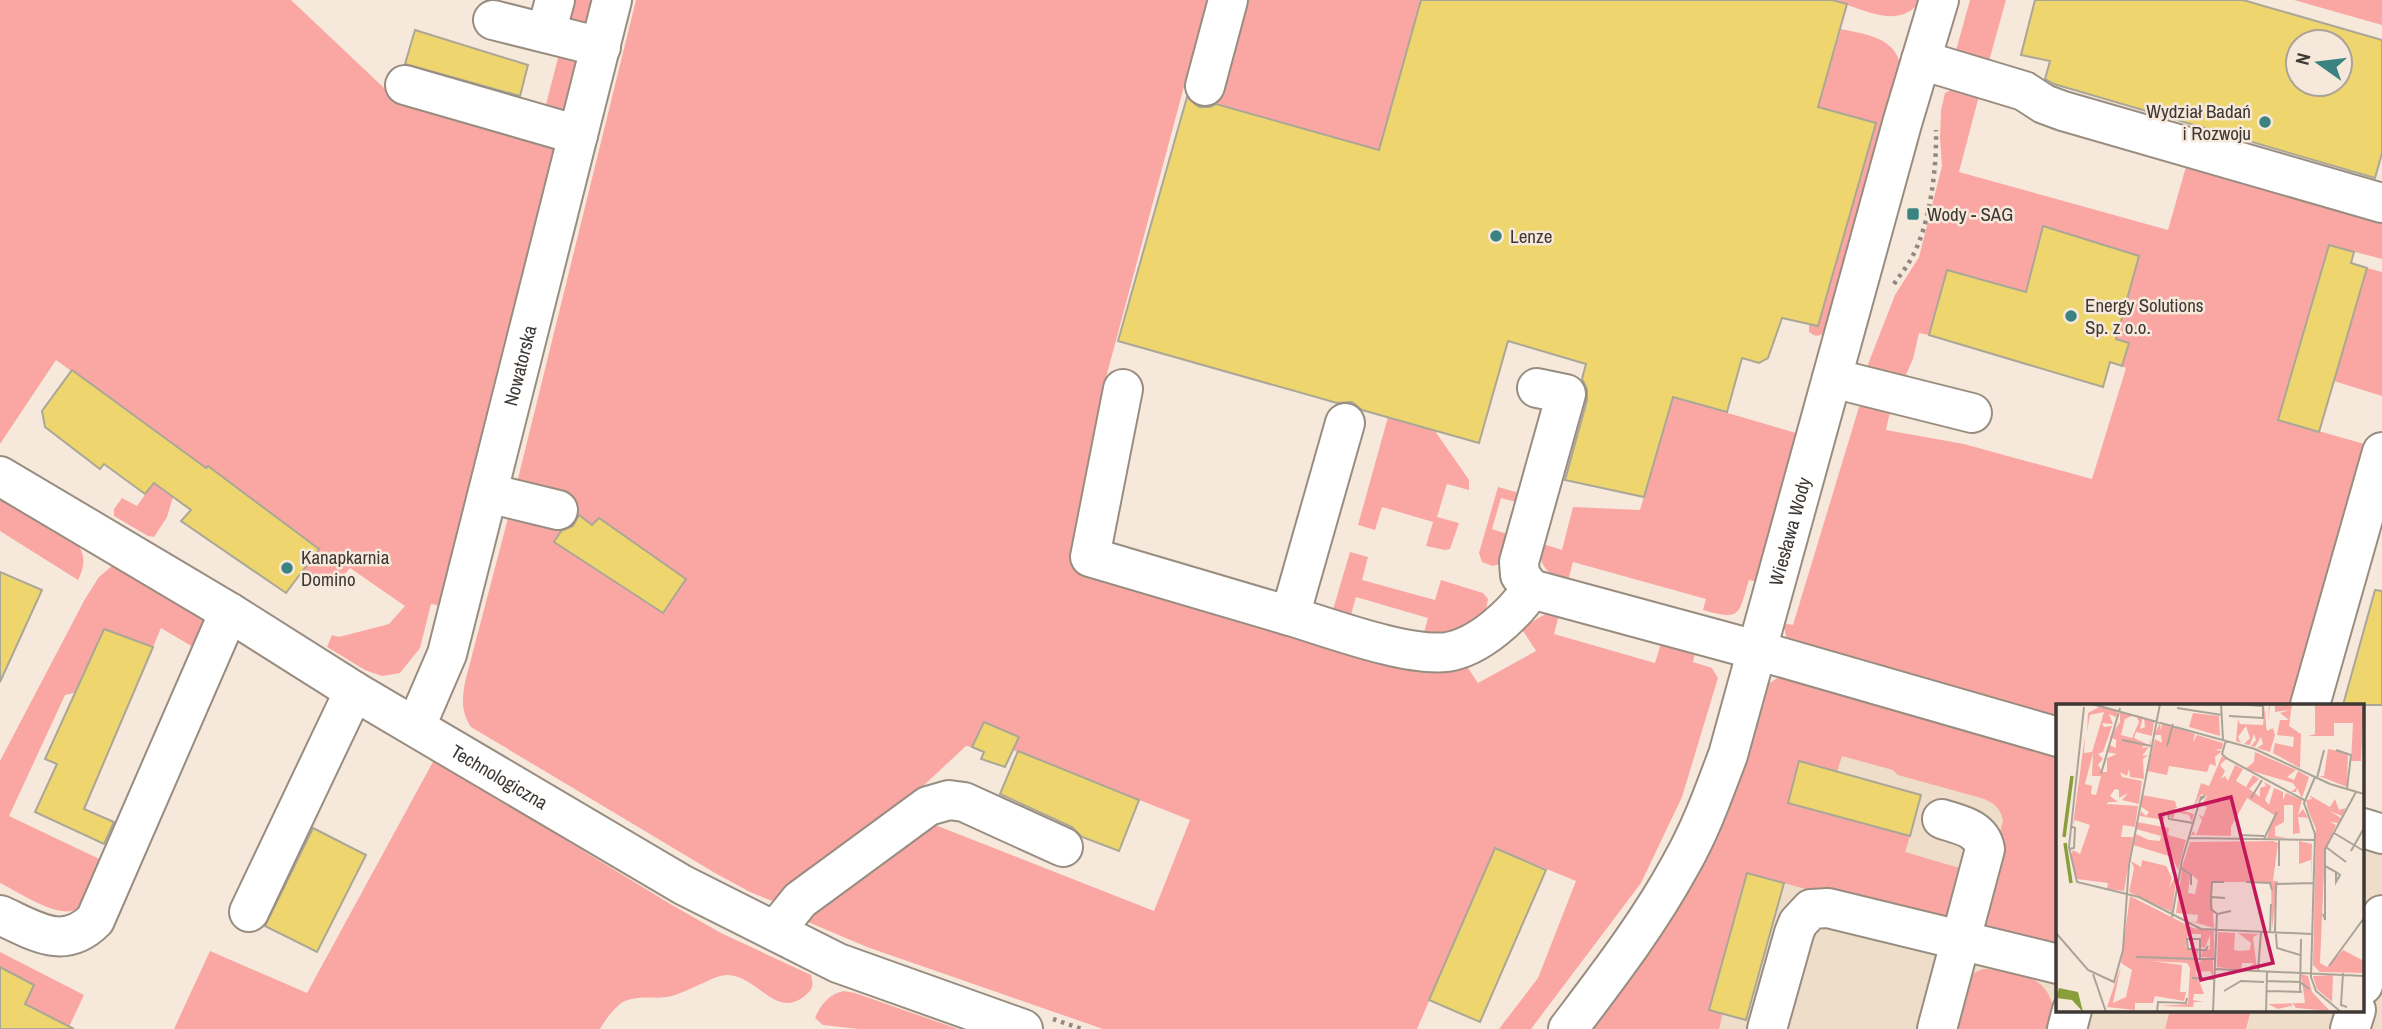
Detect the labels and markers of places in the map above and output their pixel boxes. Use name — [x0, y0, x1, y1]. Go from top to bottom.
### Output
place label: Wydział Badań i Rozwoju — [2146, 98, 2251, 146]
marker: Wydział Badań i Rozwoju — [2257, 114, 2273, 130]
place label: Wody - SAG — [1927, 201, 2013, 227]
marker: Wody - SAG — [1905, 206, 1921, 222]
place label: Lenze — [1510, 223, 1552, 249]
marker: Lenze — [1488, 228, 1504, 244]
place label: Energy Solutions Sp. z o.o. — [2085, 292, 2204, 340]
marker: Energy Solutions Sp. z o.o. — [2063, 308, 2079, 324]
place label: Kanapkarnia Domino — [301, 544, 390, 592]
marker: Kanapkarnia Domino — [279, 560, 295, 576]

